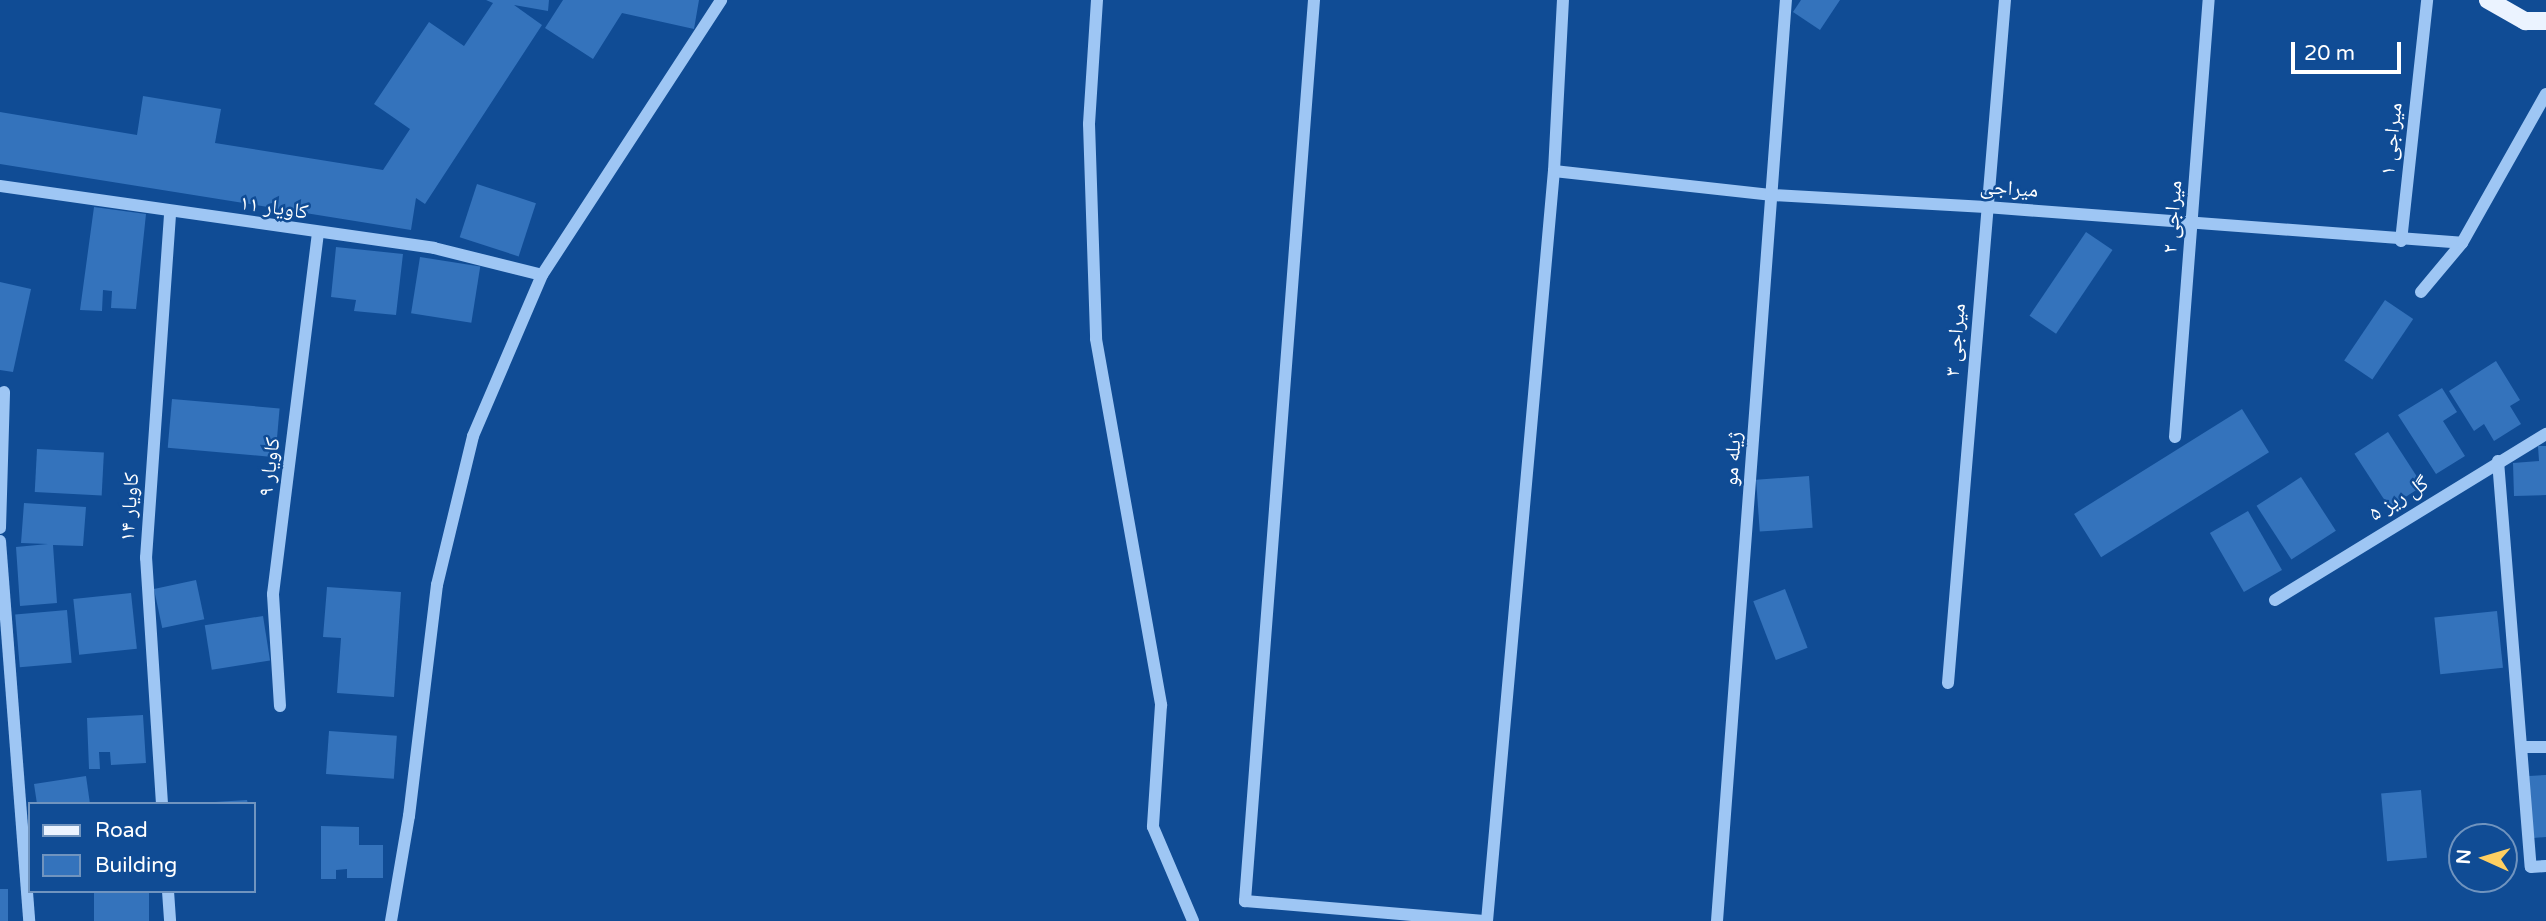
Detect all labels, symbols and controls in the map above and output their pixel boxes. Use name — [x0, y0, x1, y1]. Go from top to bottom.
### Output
scale bar — [2294, 28, 2404, 72]
text: 20 m — [2304, 41, 2355, 66]
street label: میراجی ۱ — [2376, 101, 2408, 177]
street label: میراجی — [1979, 174, 2039, 204]
street label: میراجی ۲ — [2158, 180, 2188, 254]
street label: کاویار ۱۱ — [238, 191, 310, 225]
street label: میراجی ۳ — [1940, 302, 1972, 378]
street label: ژیله مو — [1719, 431, 1747, 487]
street label: کاویار ۹ — [254, 436, 286, 498]
street label: گل ریز ۵ — [2365, 471, 2433, 527]
street label: کاویار ۱۴ — [115, 472, 145, 542]
legend — [28, 802, 256, 893]
text: Road — [95, 818, 148, 843]
north arrow — [2448, 823, 2518, 893]
text: N — [2453, 848, 2476, 865]
text: Building — [95, 853, 177, 878]

